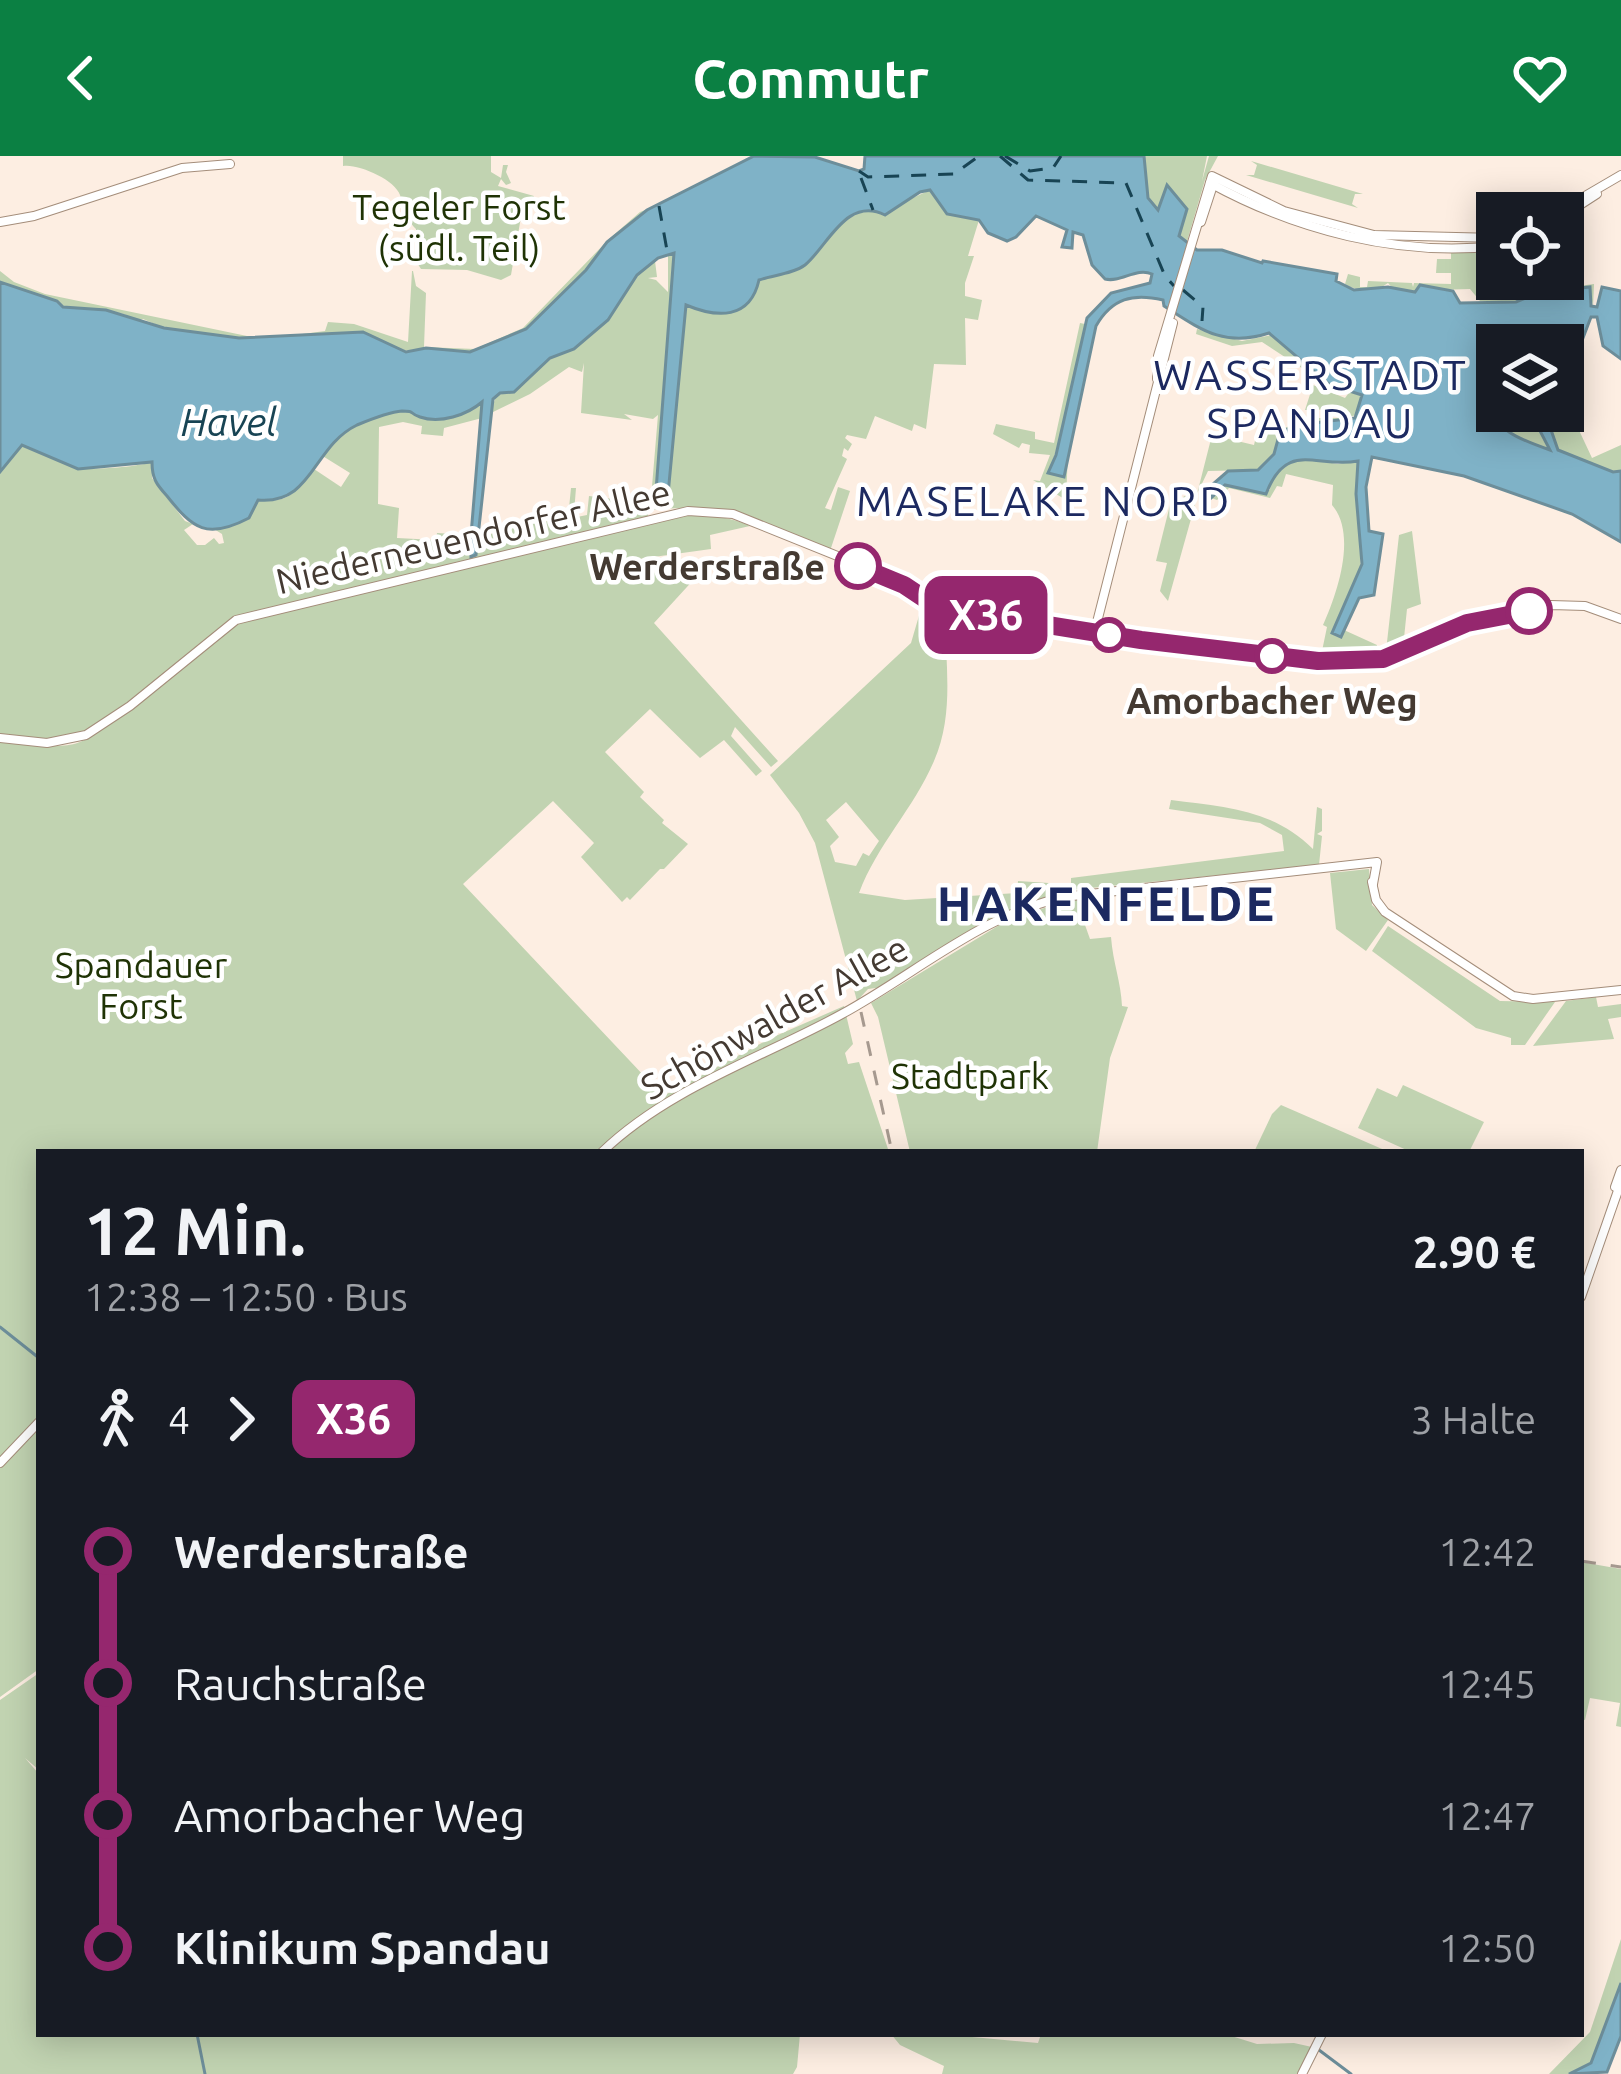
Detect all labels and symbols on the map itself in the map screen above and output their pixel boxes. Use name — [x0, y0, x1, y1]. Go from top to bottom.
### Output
park label: Tegeler Forst (südl. Teil) — [352, 186, 566, 268]
district label: WASSERSTADT SPANDAU — [1153, 351, 1469, 446]
water label: Havel — [181, 400, 277, 443]
street label: Niederneuendorfer Allee — [272, 471, 674, 601]
district label: MASELAKE NORD — [856, 477, 1232, 524]
marker: Werderstraße — [836, 544, 880, 588]
place label: Werderstraße — [589, 546, 825, 587]
line badge: X36 — [917, 576, 1055, 654]
unlabelled marker — [1507, 589, 1551, 633]
unlabelled marker — [1093, 619, 1125, 651]
marker: Amorbacher Weg — [1256, 640, 1288, 672]
place label: Amorbacher Weg — [1126, 680, 1418, 721]
district label: HAKENFELDE — [937, 876, 1277, 930]
street label: Schönwalder Allee — [634, 927, 914, 1107]
park label: Spandauer Forst — [55, 944, 228, 1026]
park label: Stadtpark — [891, 1055, 1049, 1096]

